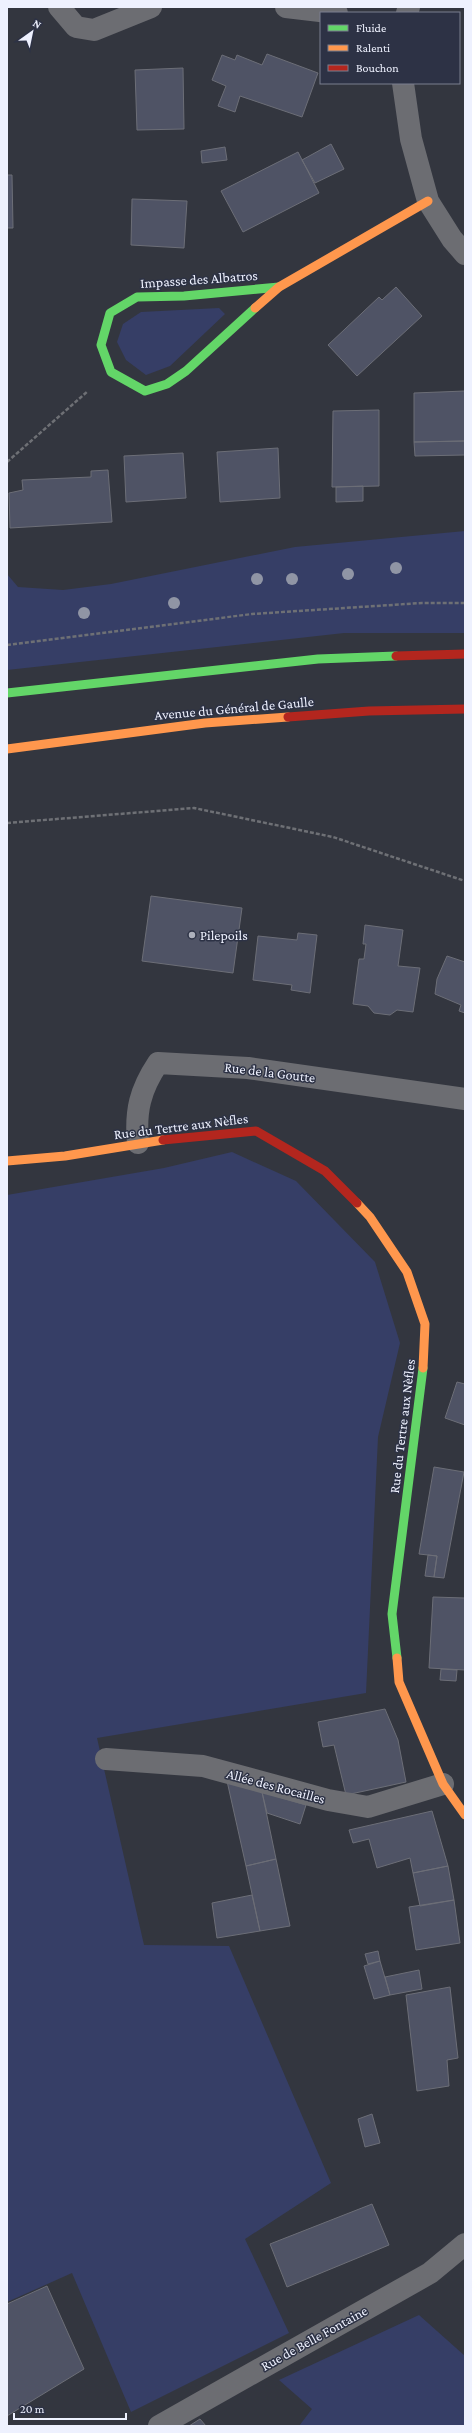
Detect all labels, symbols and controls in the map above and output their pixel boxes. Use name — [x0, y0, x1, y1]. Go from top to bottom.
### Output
north arrow — [12, 12, 52, 52]
legend — [320, 12, 460, 84]
text: N — [31, 17, 44, 31]
text: Fluide — [356, 21, 386, 35]
text: Ralenti — [356, 41, 390, 55]
text: Bouchon — [356, 61, 399, 75]
street label: Impasse des Albatros — [140, 267, 258, 291]
street label: Avenue du Général de Gaulle — [154, 693, 314, 723]
place label: Pilepoils — [200, 927, 248, 943]
marker: Pilepoils — [187, 930, 197, 940]
street label: Rue de la Goutte — [224, 1058, 316, 1086]
street label: Rue du Tertre aux Nèfles — [113, 1110, 249, 1142]
street label: Rue du Tertre aux Nèfles — [386, 1358, 418, 1494]
street label: Allée des Rocailles — [225, 1765, 327, 1807]
street label: Rue de Belle Fontaine — [258, 2302, 370, 2374]
scale bar — [14, 2395, 126, 2421]
text: 20 m — [20, 2402, 45, 2416]

